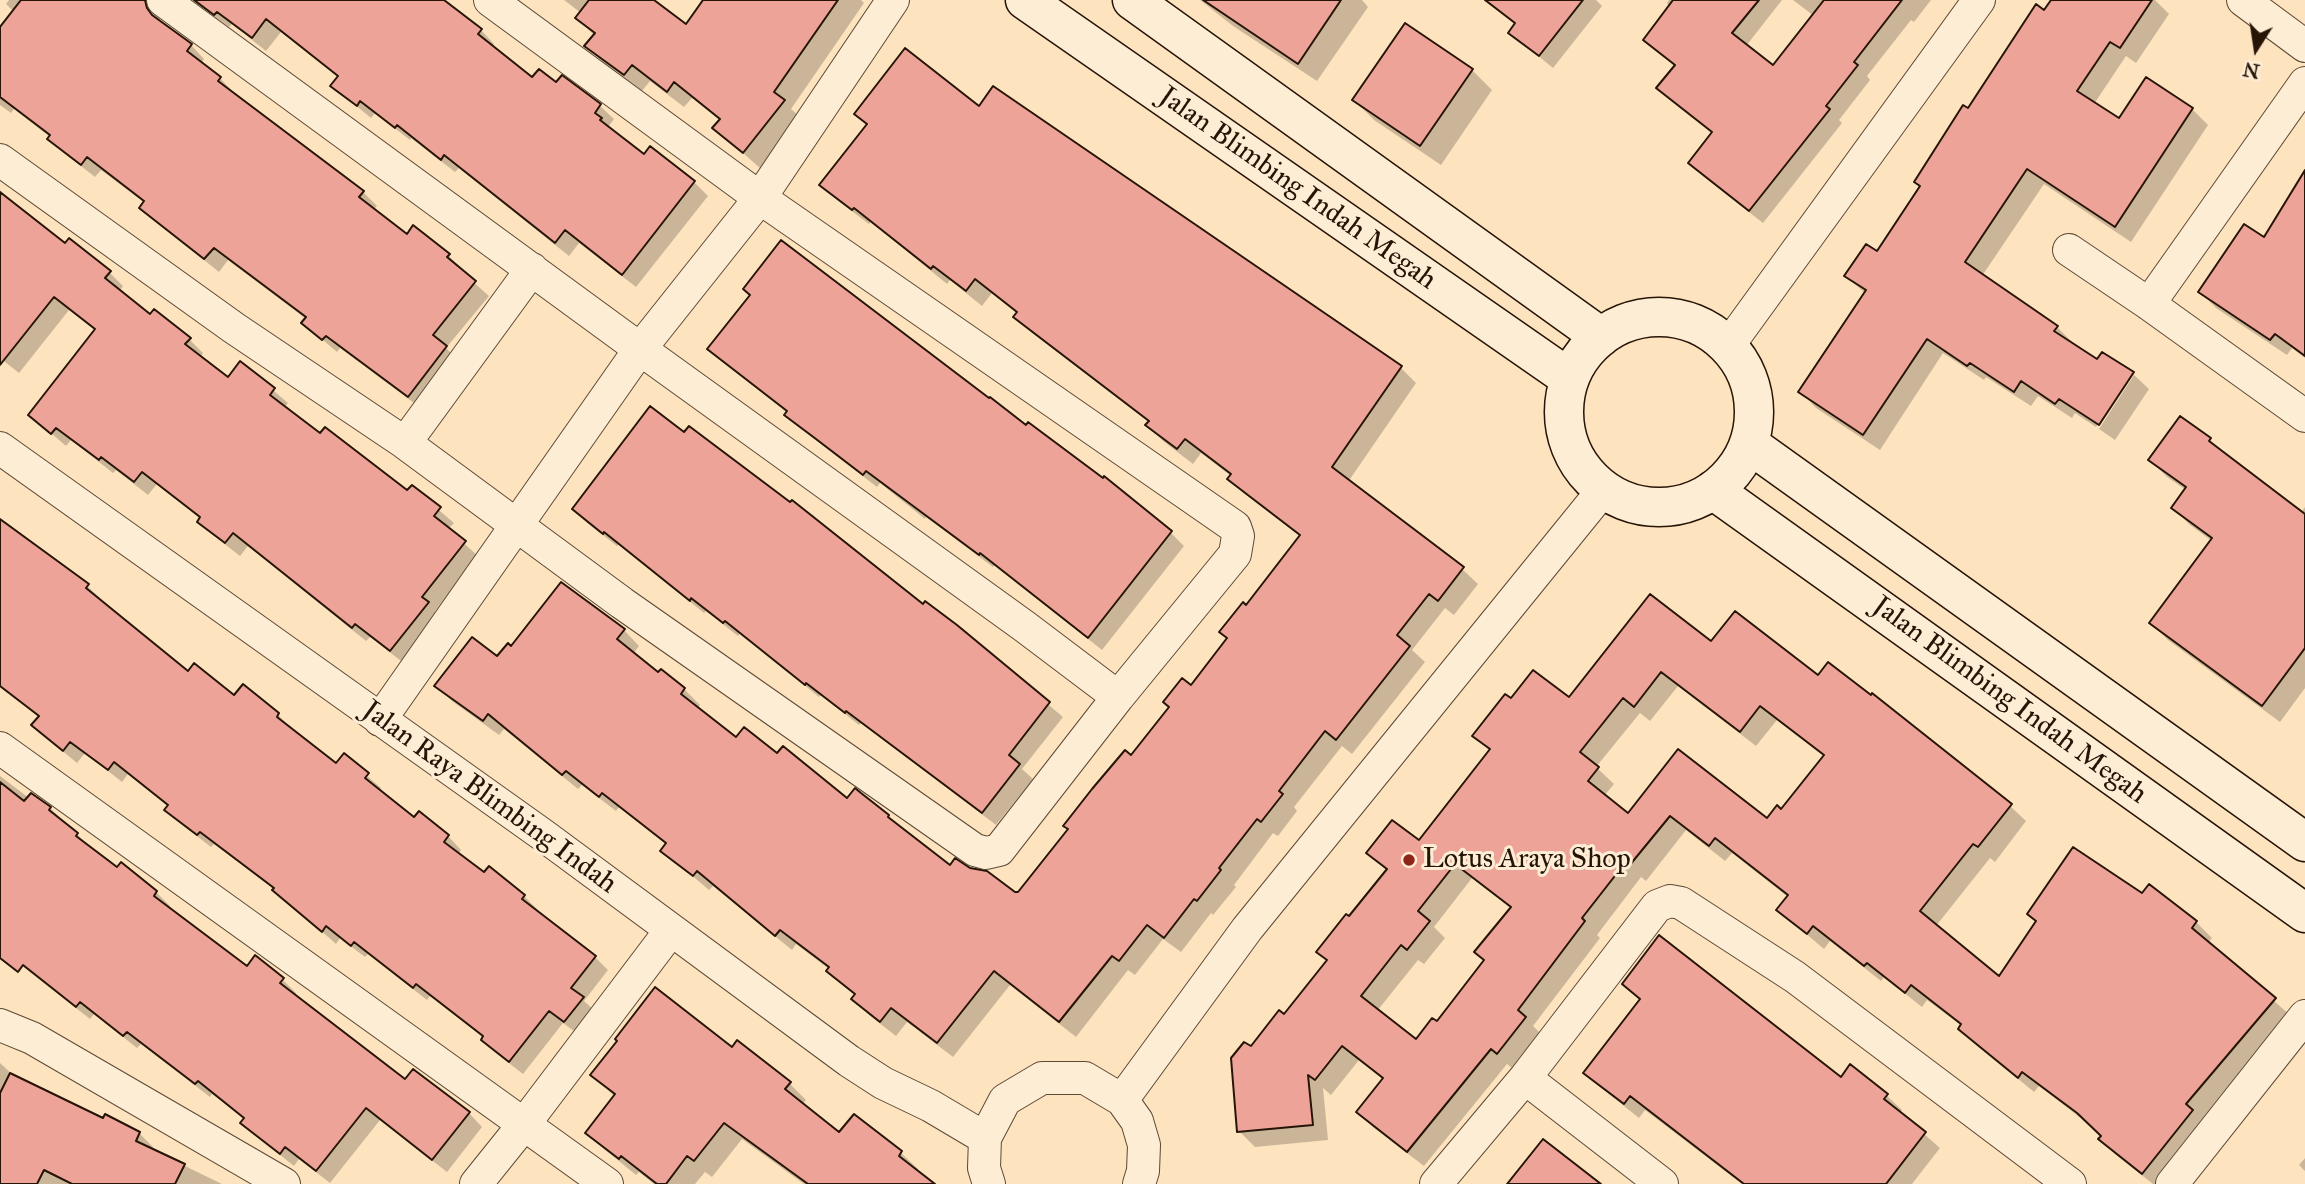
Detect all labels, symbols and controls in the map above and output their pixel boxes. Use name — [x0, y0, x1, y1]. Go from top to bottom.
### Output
north arrow — [2221, 14, 2291, 84]
text: N — [2241, 57, 2262, 83]
street label: Jalan Blimbing Indah Megah — [1152, 80, 1442, 298]
street label: Jalan Blimbing Indah Megah — [1865, 590, 2153, 812]
street label: Jalan Raya Blimbing Indah — [355, 694, 623, 902]
place label: Lotus Araya Shop — [1423, 843, 1631, 877]
marker: Lotus Araya Shop — [1401, 852, 1417, 868]

